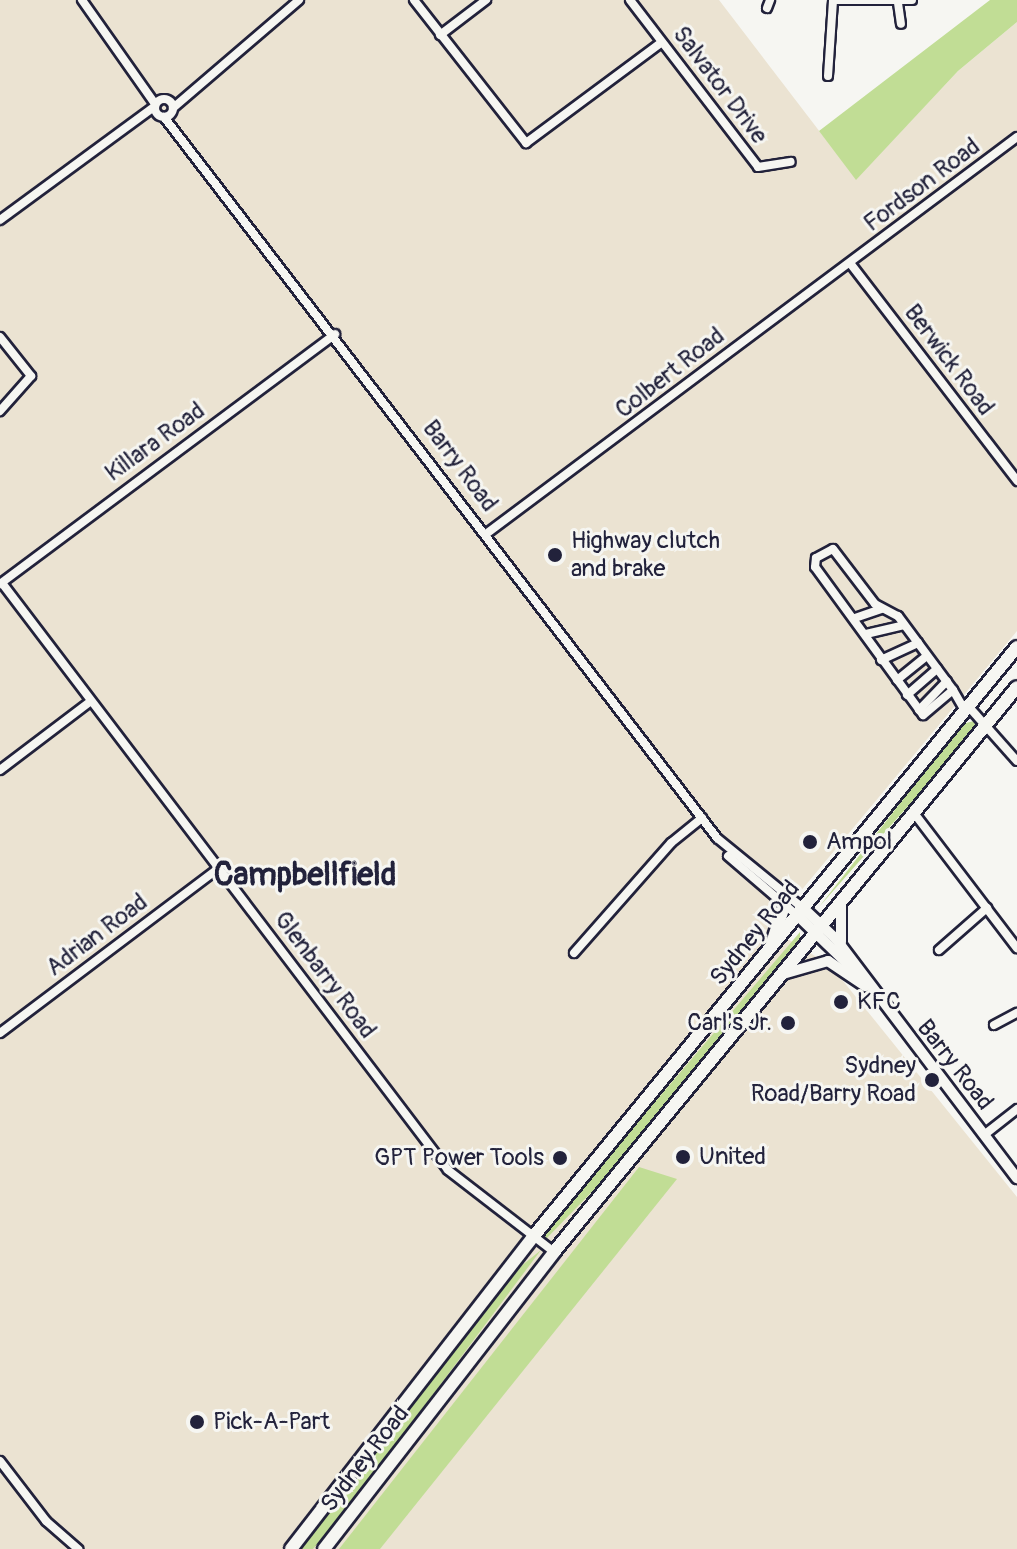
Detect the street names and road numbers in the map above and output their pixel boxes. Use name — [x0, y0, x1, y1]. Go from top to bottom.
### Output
street label: Salvator Drive — [666, 21, 774, 149]
street label: Fordson Road — [858, 132, 986, 238]
street label: Berwick Road — [898, 299, 1000, 421]
street label: Colbert Road — [610, 322, 730, 424]
street label: Killara Road — [100, 396, 210, 488]
street label: Barry Road — [416, 415, 504, 517]
street label: Sydney Road — [704, 875, 806, 991]
street label: Adrian Road — [41, 888, 153, 982]
street label: Glenbarry Road — [268, 906, 382, 1044]
street label: Barry Road — [911, 1014, 999, 1116]
street label: Sydney Road — [315, 1400, 415, 1518]

